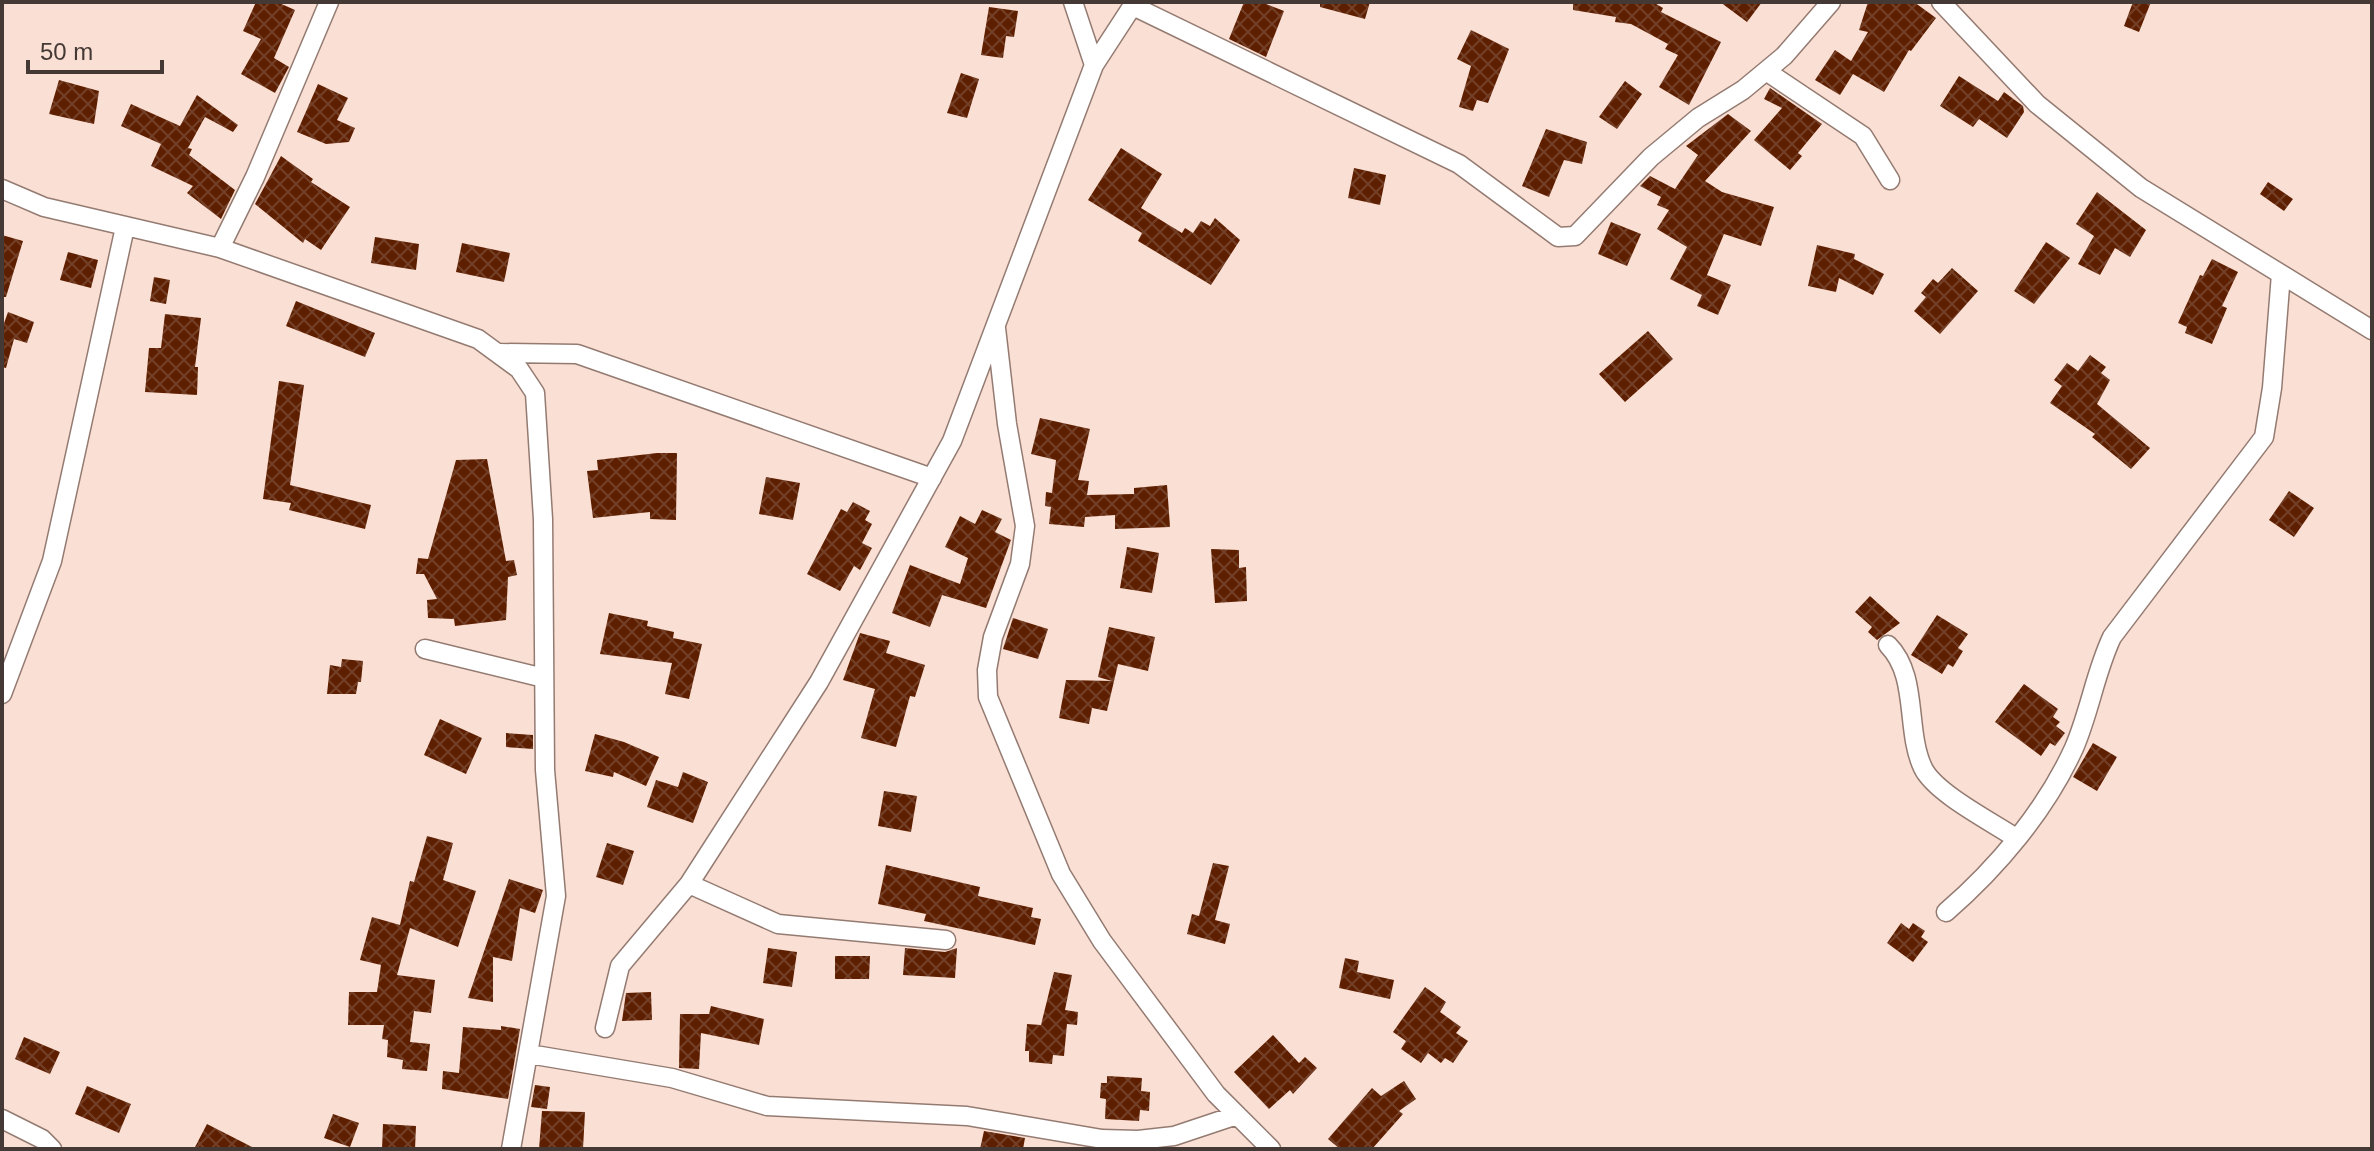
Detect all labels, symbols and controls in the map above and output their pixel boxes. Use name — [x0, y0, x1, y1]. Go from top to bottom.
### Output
scale bar — [28, 24, 162, 74]
text: 50 m — [40, 38, 93, 65]

